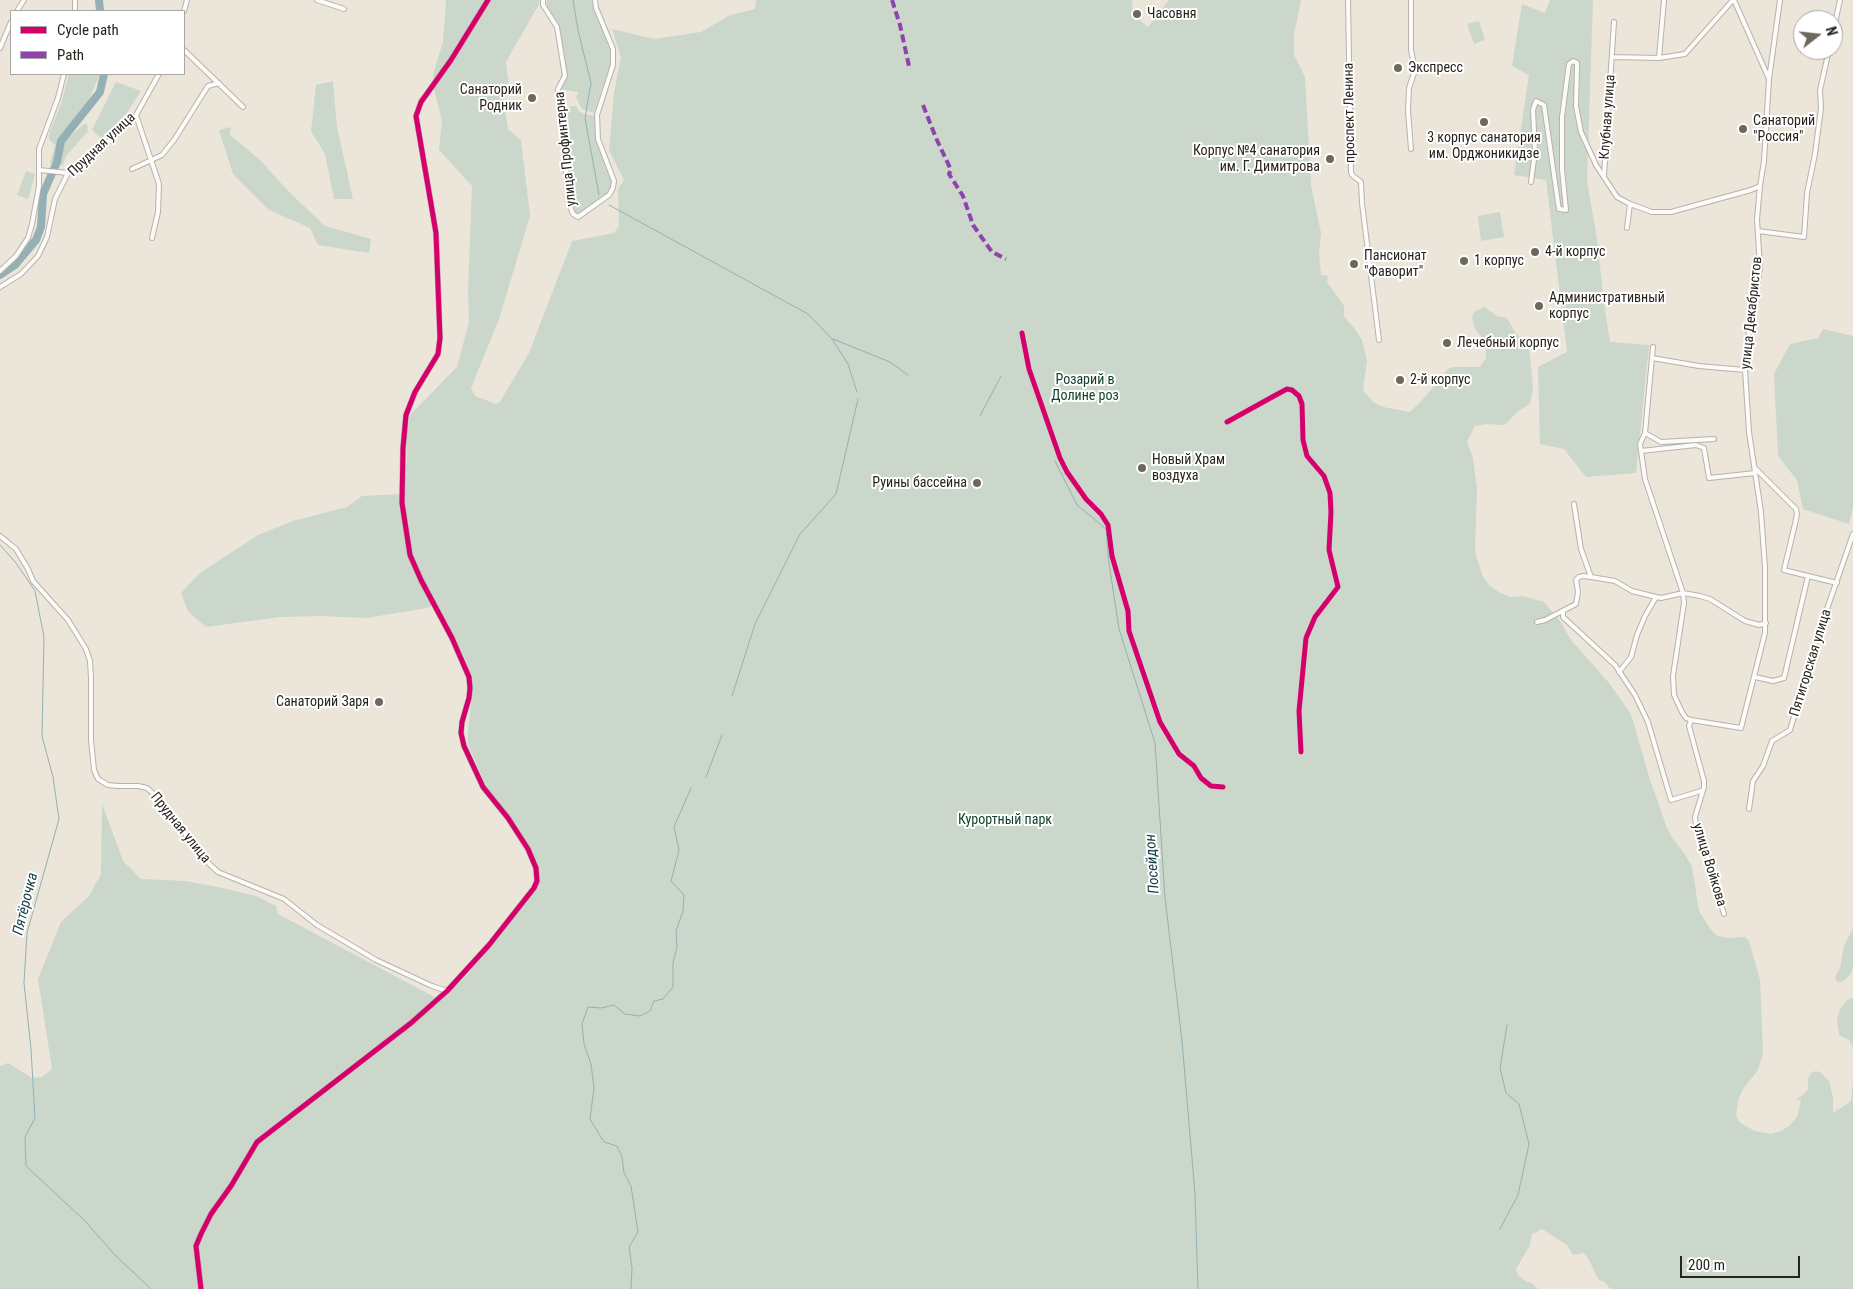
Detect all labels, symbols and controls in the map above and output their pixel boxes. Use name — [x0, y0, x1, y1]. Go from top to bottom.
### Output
place label: Часовня — [1147, 6, 1197, 22]
marker: Часовня — [1131, 8, 1143, 20]
legend — [10, 10, 185, 75]
north arrow — [1793, 10, 1843, 60]
text: Cycle path — [57, 21, 119, 39]
text: N — [1823, 25, 1840, 37]
text: Path — [57, 46, 84, 64]
place label: Экспресс — [1408, 60, 1463, 76]
marker: Экспресс — [1392, 62, 1404, 74]
street label: проспект Ленина — [1341, 63, 1359, 163]
street label: Клубная улица — [1597, 74, 1619, 160]
place label: Санаторий Родник — [460, 82, 522, 114]
street label: улица Профинтерна — [552, 91, 580, 207]
marker: Санаторий Родник — [526, 92, 538, 104]
street label: Прудная улица — [65, 109, 139, 181]
place label: Санаторий "Россия" — [1753, 113, 1815, 146]
marker: 3 корпус санатория им. Орджоникидзе — [1478, 116, 1490, 128]
marker: Санаторий "Россия" — [1737, 123, 1749, 135]
place label: 3 корпус санатория им. Орджоникидзе — [1427, 130, 1541, 162]
place label: Корпус №4 санатория им. Г. Димитрова — [1193, 143, 1320, 176]
marker: Корпус №4 санатория им. Г. Димитрова — [1324, 153, 1336, 165]
place label: 4-й корпус — [1545, 244, 1606, 260]
marker: 4-й корпус — [1529, 246, 1541, 258]
place label: Пансионат "Фаворит" — [1364, 248, 1427, 280]
place label: 1 корпус — [1474, 253, 1524, 269]
marker: 1 корпус — [1458, 255, 1470, 267]
street label: улица Декабристов — [1738, 256, 1766, 370]
marker: Пансионат "Фаворит" — [1348, 258, 1360, 270]
place label: Административный корпус — [1549, 290, 1665, 322]
marker: Административный корпус — [1533, 300, 1545, 312]
place label: Лечебный корпус — [1457, 335, 1559, 351]
marker: Лечебный корпус — [1441, 337, 1453, 349]
park label: Розарий в Долине роз — [1051, 372, 1119, 404]
place label: 2-й корпус — [1410, 372, 1471, 388]
marker: 2-й корпус — [1394, 374, 1406, 386]
place label: Новый Храм воздуха — [1152, 452, 1225, 484]
marker: Новый Храм воздуха — [1136, 462, 1148, 474]
place label: Руины бассейна — [872, 475, 967, 491]
marker: Руины бассейна — [971, 477, 983, 489]
street label: Пятигорская улица — [1787, 607, 1835, 719]
place label: Санаторий Заря — [276, 694, 369, 710]
marker: Санаторий Заря — [373, 696, 385, 708]
street label: Прудная улица — [146, 789, 214, 867]
park label: Курортный парк — [958, 812, 1052, 828]
street label: улица Войкова — [1688, 821, 1730, 909]
water label: Посейдон — [1142, 834, 1164, 894]
water label: Пятёрочка — [10, 871, 42, 937]
scale bar — [1683, 1246, 1803, 1278]
text: 200 m — [1688, 1256, 1725, 1274]

